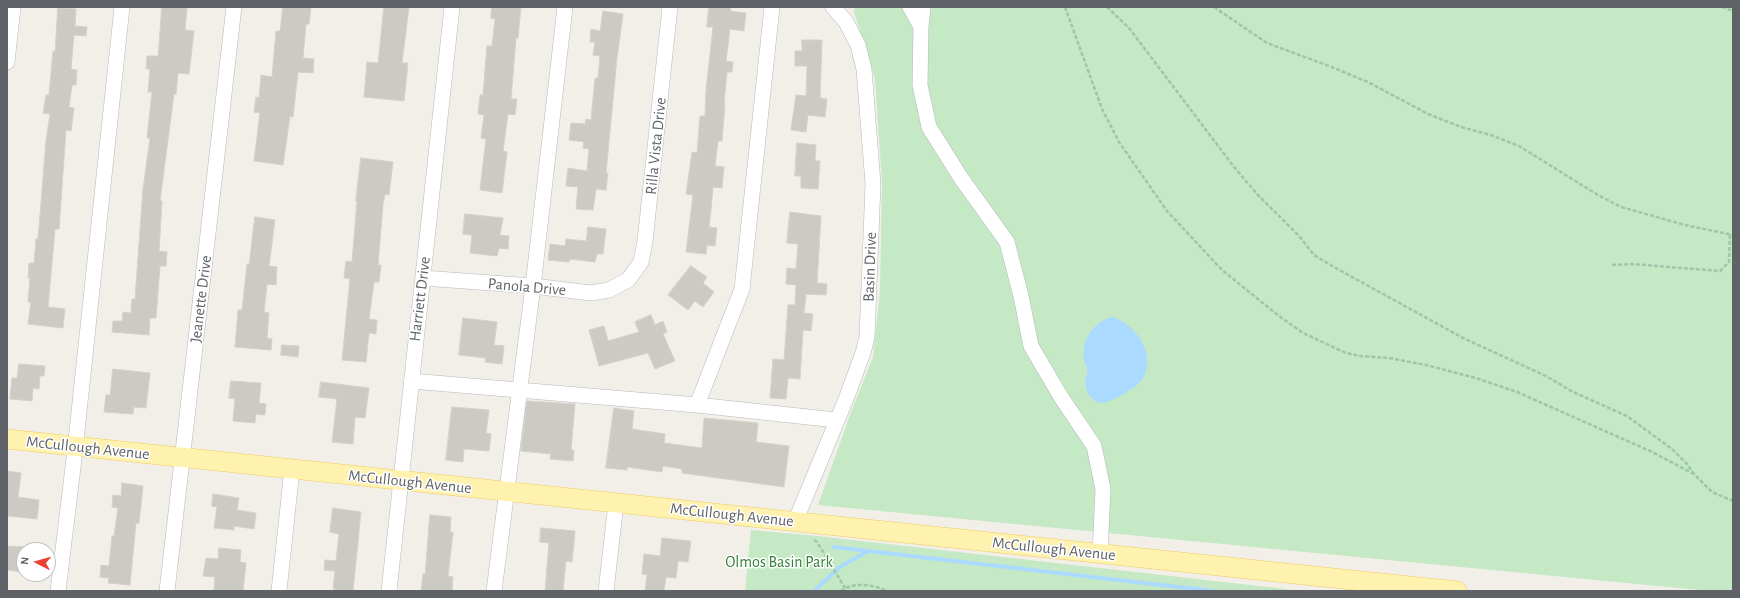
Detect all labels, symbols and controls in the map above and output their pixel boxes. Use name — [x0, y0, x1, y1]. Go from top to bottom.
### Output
street label: Rilla Vista Drive — [641, 96, 671, 196]
street label: Basin Drive — [859, 232, 881, 302]
street label: Jeanette Drive — [186, 254, 216, 344]
street label: Harriett Drive — [405, 255, 435, 343]
street label: Panola Drive — [487, 274, 567, 300]
street label: McCullough Avenue — [25, 432, 151, 464]
street label: McCullough Avenue — [347, 466, 473, 498]
street label: McCullough Avenue — [669, 499, 795, 531]
street label: McCullough Avenue — [991, 533, 1117, 565]
north arrow — [16, 542, 56, 582]
park label: Olmos Basin Park — [725, 552, 833, 572]
text: N — [19, 556, 30, 565]

